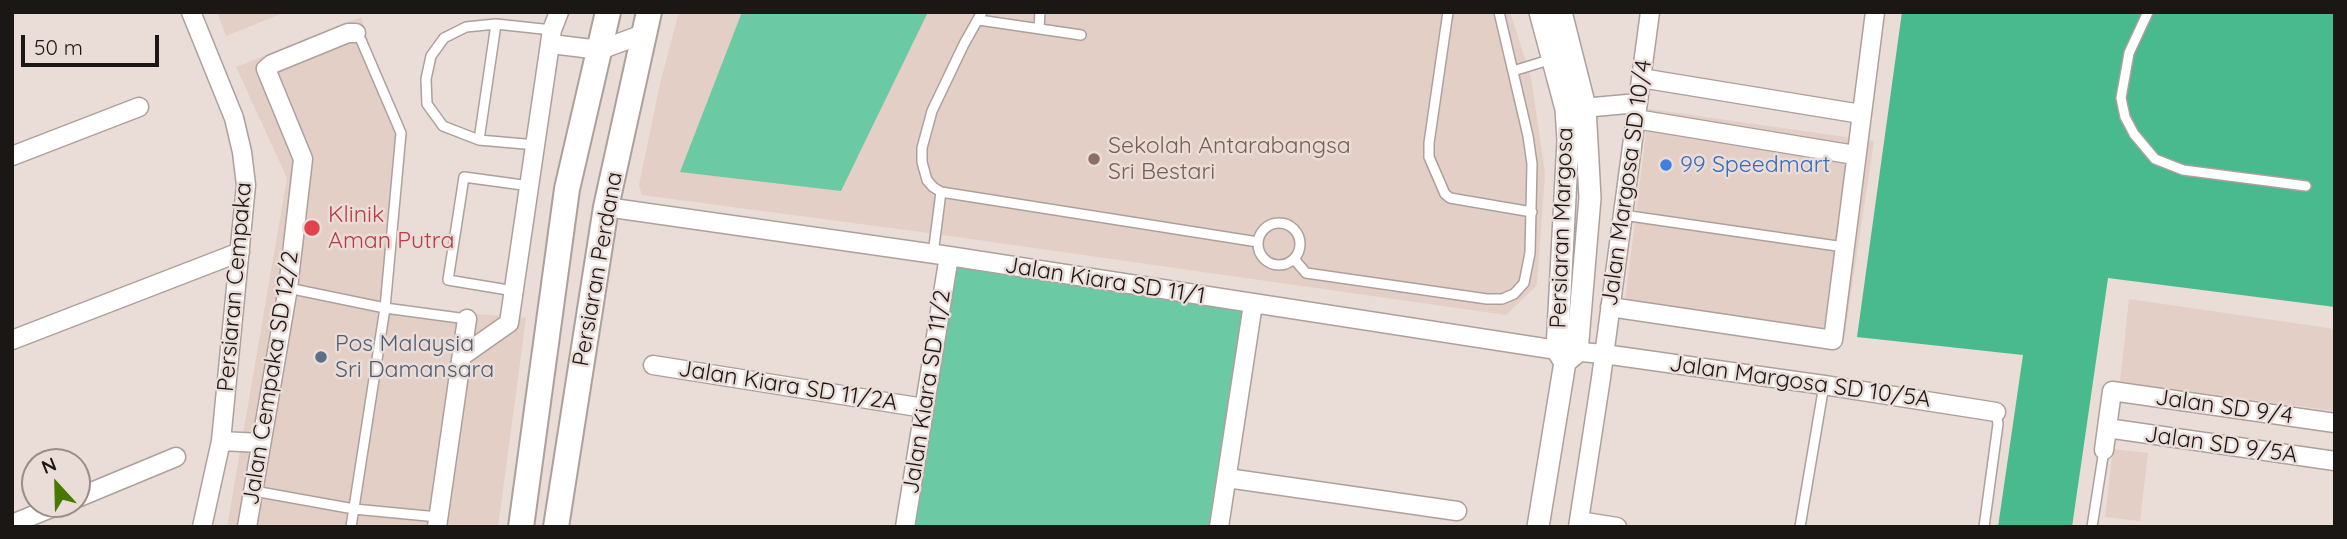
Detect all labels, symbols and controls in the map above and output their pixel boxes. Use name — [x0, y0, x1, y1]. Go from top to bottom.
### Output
scale bar — [24, 21, 163, 65]
text: 50 m — [34, 34, 83, 60]
street label: Jalan Margosa SD 10/4 — [1596, 58, 1658, 308]
street label: Persiaran Margosa — [1545, 127, 1579, 329]
place label: Sekolah Antarabangsa Sri Bestari — [1108, 132, 1351, 186]
marker: Sekolah Antarabangsa Sri Bestari — [1086, 151, 1102, 167]
place label: 99 Speedmart — [1680, 151, 1830, 179]
marker: 99 Speedmart — [1658, 157, 1674, 173]
street label: Persiaran Perdana — [567, 170, 629, 368]
street label: Persiaran Cempaka — [212, 181, 258, 393]
place label: Klinik Aman Putra — [328, 201, 454, 255]
marker: Klinik Aman Putra — [302, 218, 322, 238]
street label: Jalan Cempaka SD 12/2 — [237, 249, 305, 507]
street label: Jalan Kiara SD 11/1 — [1003, 252, 1207, 310]
street label: Jalan Kiara SD 11/2 — [897, 288, 957, 496]
place label: Pos Malaysia Sri Damansara — [335, 330, 494, 384]
marker: Pos Malaysia Sri Damansara — [313, 349, 329, 365]
street label: Jalan Margosa SD 10/5A — [1668, 350, 1932, 414]
street label: Jalan Kiara SD 11/2A — [676, 355, 900, 417]
street label: Jalan SD 9/4 — [2153, 384, 2295, 430]
street label: Jalan SD 9/5A — [2143, 421, 2299, 469]
north arrow — [21, 448, 91, 518]
text: N — [38, 452, 60, 479]

